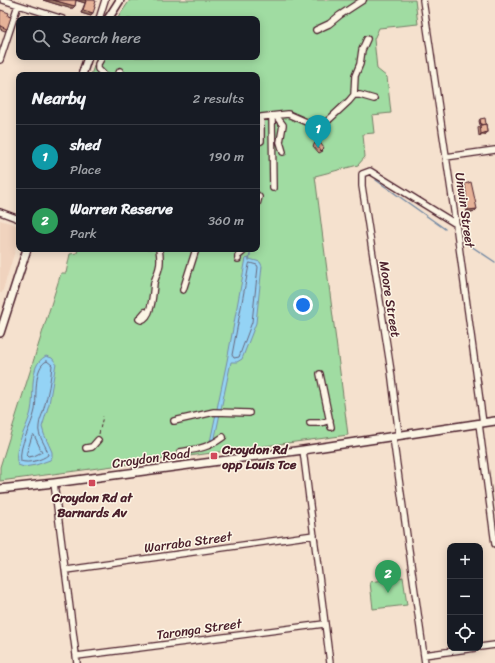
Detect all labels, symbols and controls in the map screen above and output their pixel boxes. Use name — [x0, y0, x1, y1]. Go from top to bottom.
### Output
search box — [16, 16, 260, 60]
text: Search here — [62, 25, 141, 51]
icon: search — [30, 27, 52, 49]
text: Nearby — [32, 83, 86, 113]
text: 2 results — [193, 87, 244, 110]
pin: 1 — [305, 115, 331, 148]
text: shed — [70, 132, 100, 158]
text: 1 — [42, 145, 48, 168]
text: 190 m — [209, 145, 244, 168]
text: Place — [70, 158, 101, 181]
street label: Unwin Street — [448, 171, 482, 250]
text: Warren Reserve — [70, 196, 173, 222]
text: 2 — [41, 209, 49, 232]
text: 360 m — [208, 209, 244, 232]
text: Park — [70, 222, 97, 245]
street label: Moore Street — [373, 259, 407, 339]
your location — [293, 295, 313, 315]
place label: Croydon Rd opp Louis Tce — [221, 438, 297, 476]
street label: Croydon Road — [111, 441, 193, 475]
marker: Croydon Rd opp Louis Tce — [209, 451, 219, 461]
marker: Croydon Rd at Barnards Av — [87, 478, 97, 488]
place label: Croydon Rd at Barnards Av — [51, 486, 133, 524]
street label: Warraba Street — [143, 524, 234, 560]
map controls — [447, 543, 483, 651]
button: + — [447, 543, 483, 579]
pin: 2 — [375, 560, 401, 593]
button: − — [447, 579, 483, 615]
street label: Taronga Street — [155, 612, 244, 646]
button: locate — [447, 615, 483, 651]

